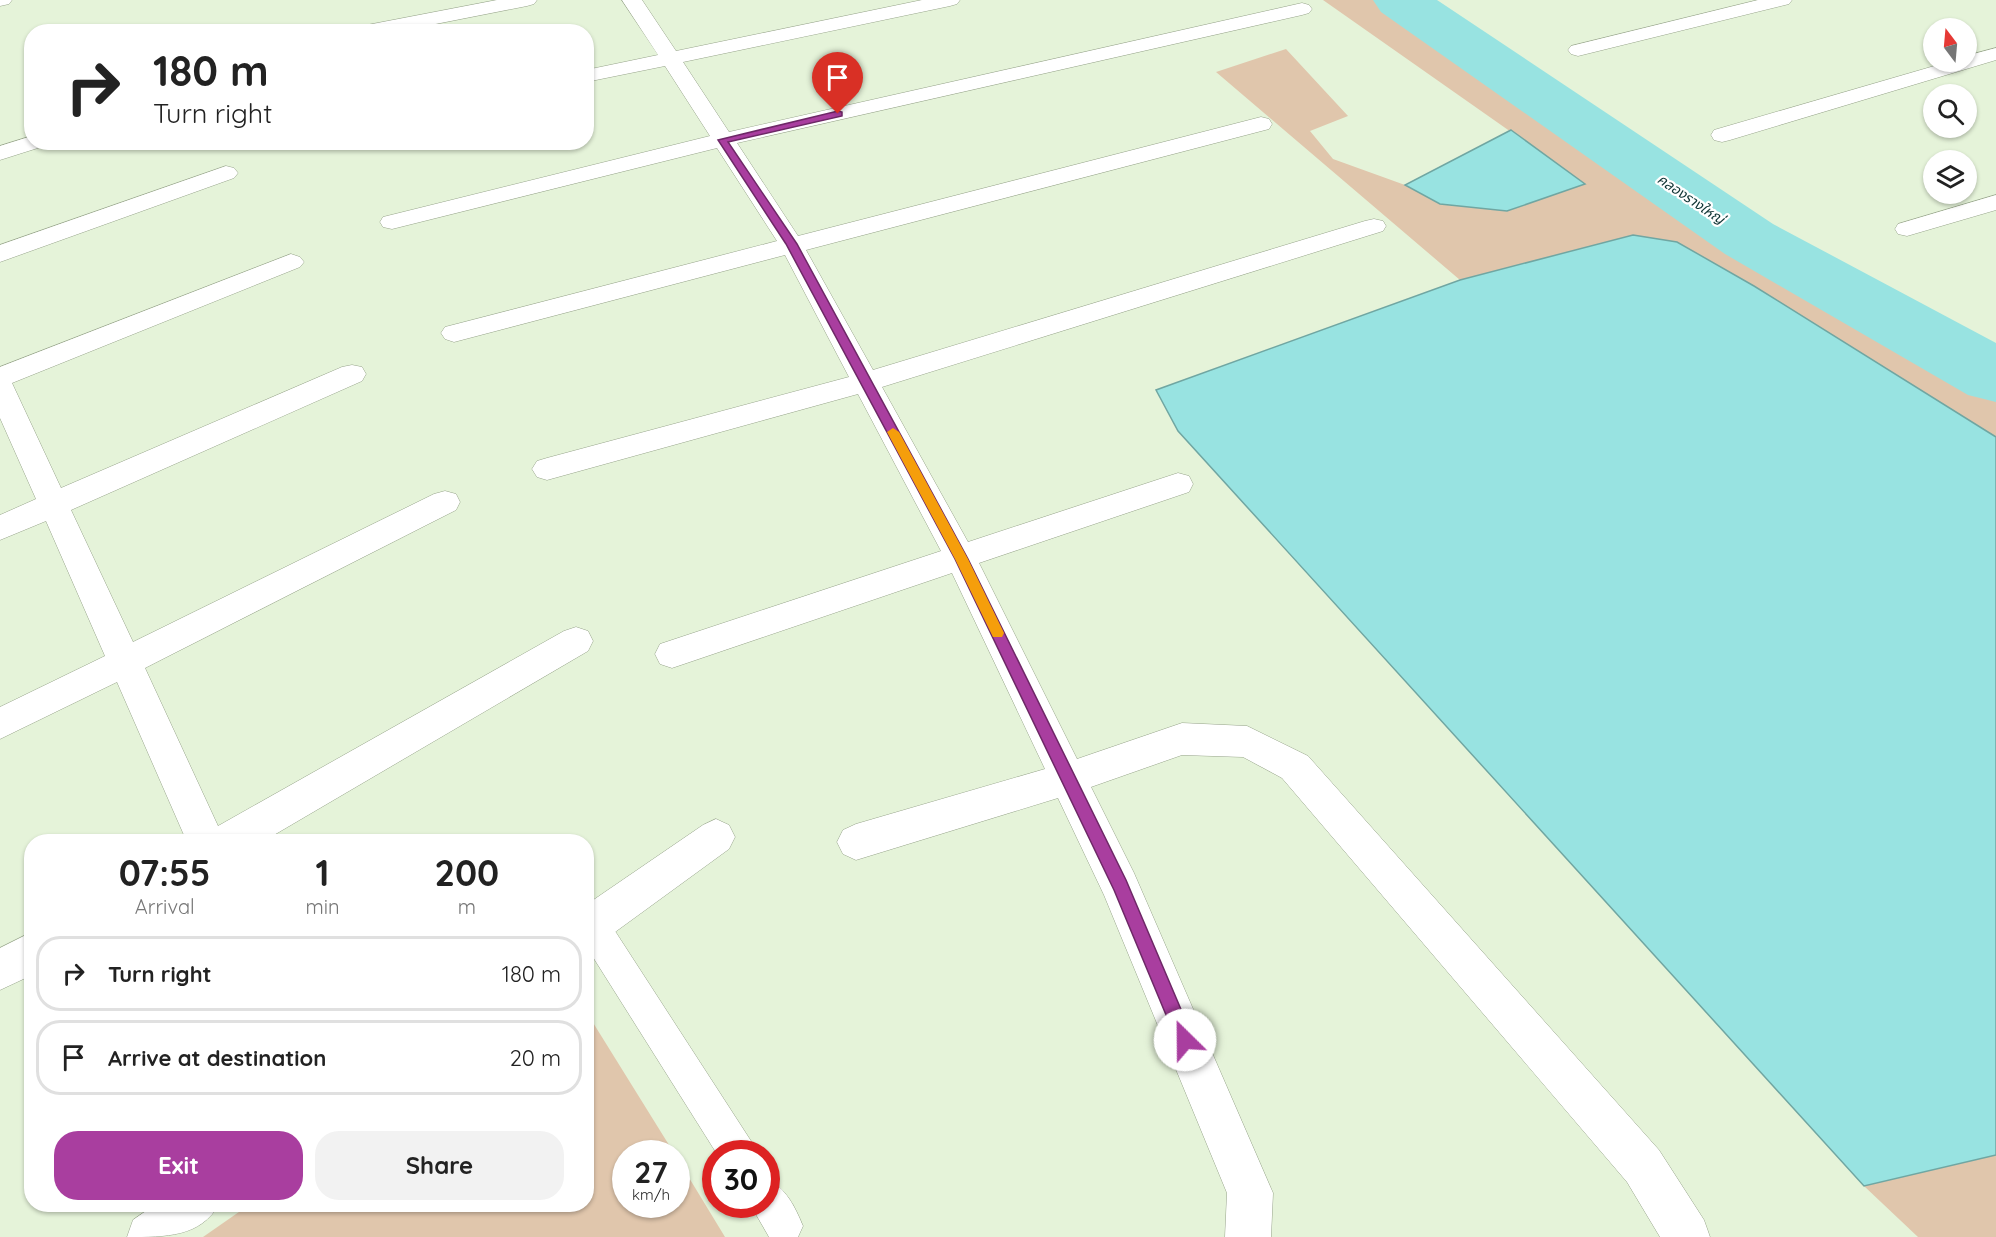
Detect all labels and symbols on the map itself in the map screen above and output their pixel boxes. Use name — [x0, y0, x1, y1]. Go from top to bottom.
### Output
north arrow — [1923, 18, 1977, 72]
pin — [812, 52, 863, 114]
water label: คลองรางใหญ่ — [1654, 170, 1730, 229]
position arrow — [1153, 1008, 1217, 1072]
speed limit sign: 30 — [702, 1140, 780, 1218]

